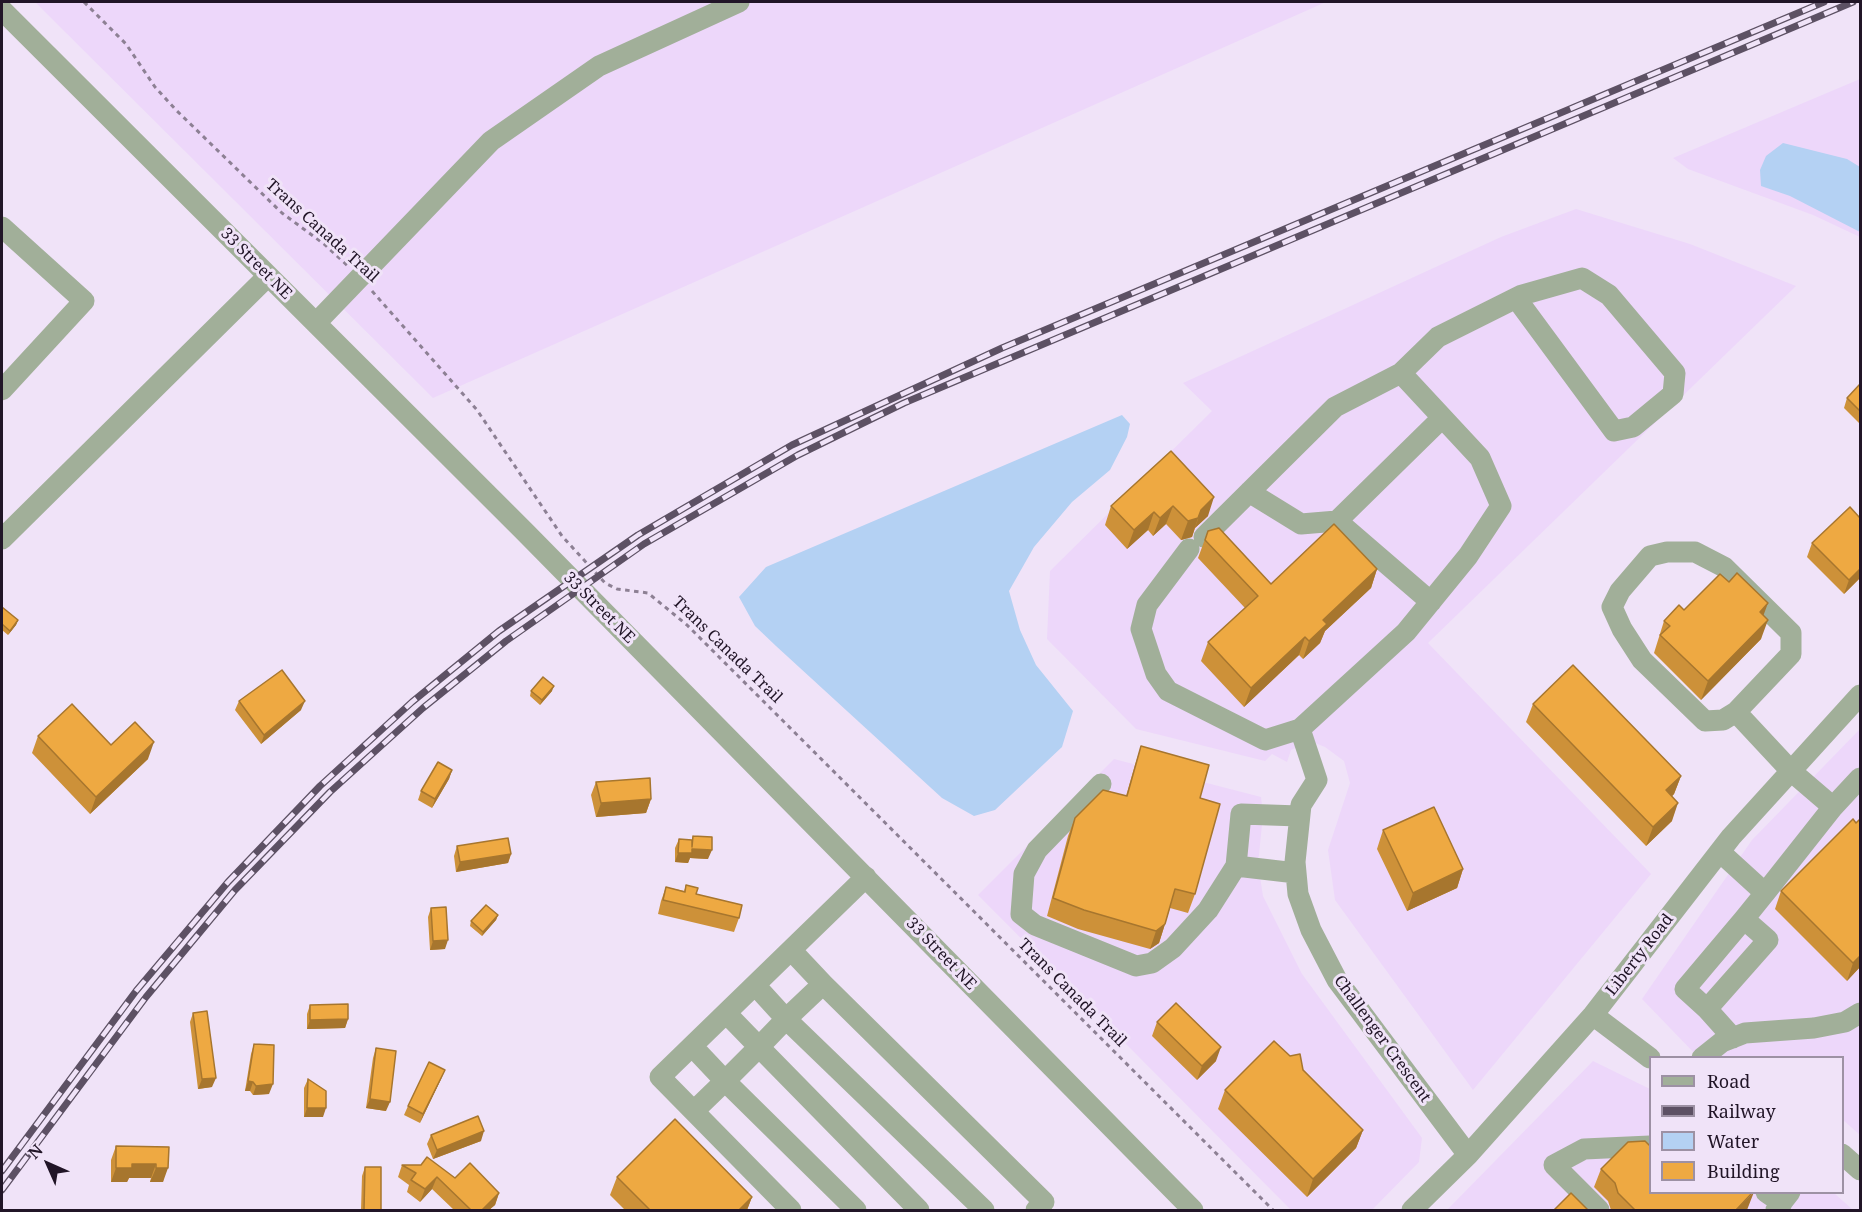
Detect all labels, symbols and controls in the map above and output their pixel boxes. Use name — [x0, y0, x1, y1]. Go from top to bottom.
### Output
street label: Trans Canada Trail — [262, 175, 382, 287]
street label: 33 Street NE — [216, 224, 296, 304]
street label: 33 Street NE — [559, 568, 639, 648]
street label: Trans Canada Trail — [668, 593, 786, 707]
street label: Liberty Road — [1602, 910, 1678, 1000]
street label: 33 Street NE — [902, 914, 980, 994]
street label: Trans Canada Trail — [1014, 935, 1130, 1051]
street label: Challenger Crescent — [1330, 972, 1434, 1106]
legend — [1649, 1056, 1844, 1194]
text: Road — [1707, 1069, 1750, 1093]
text: Railway — [1707, 1099, 1776, 1123]
text: Water — [1707, 1129, 1759, 1153]
north arrow — [18, 1134, 78, 1194]
text: N — [23, 1139, 48, 1164]
text: Building — [1707, 1159, 1780, 1183]

